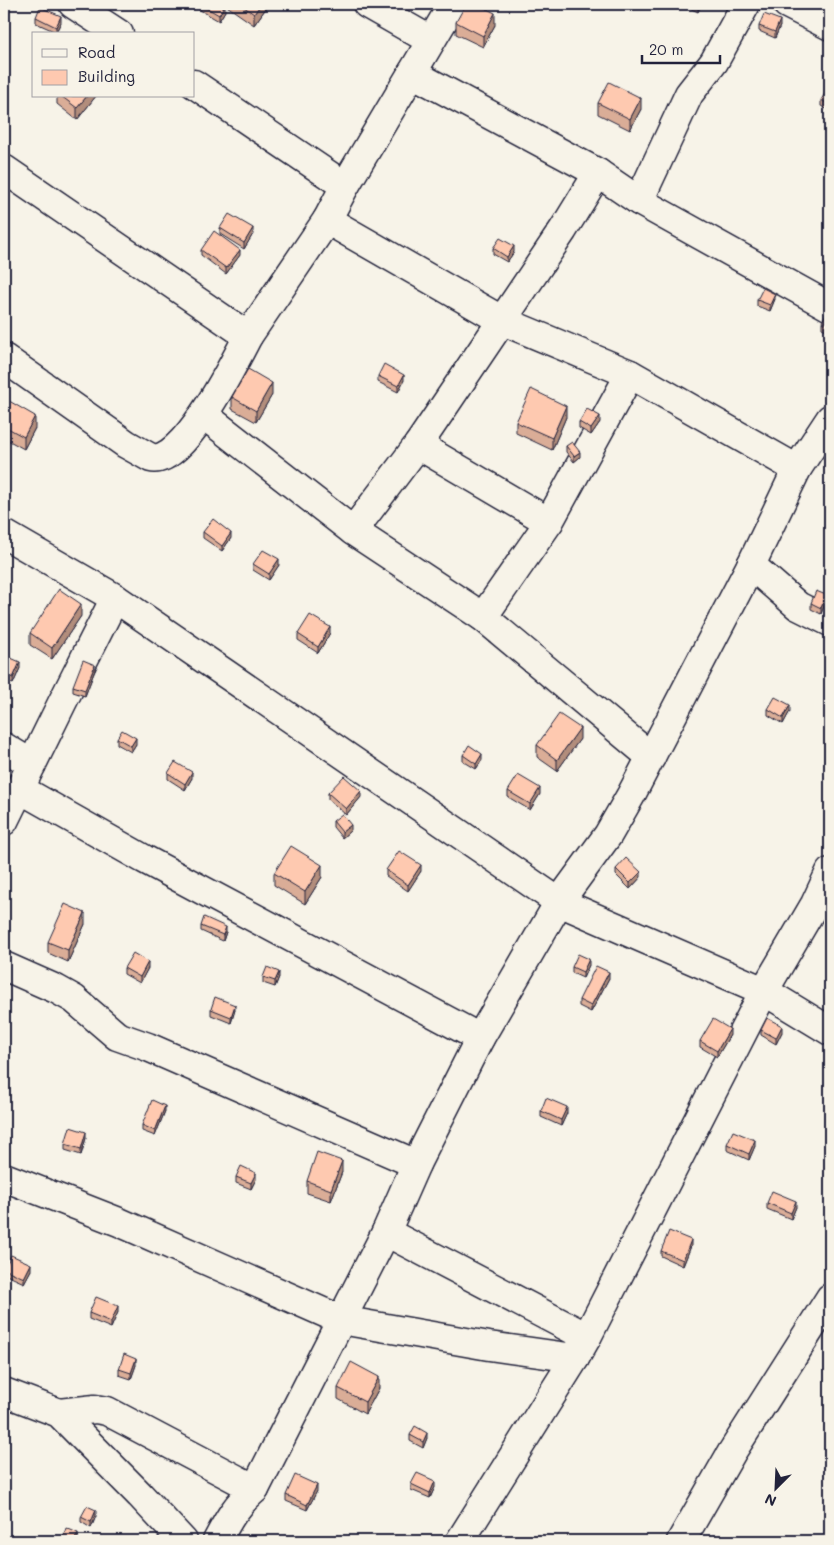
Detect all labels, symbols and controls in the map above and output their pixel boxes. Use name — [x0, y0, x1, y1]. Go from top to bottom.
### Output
legend — [32, 32, 195, 98]
scale bar — [642, 32, 719, 64]
text: 20 m — [649, 39, 683, 59]
text: Road — [78, 42, 115, 62]
text: Building — [78, 66, 135, 86]
north arrow — [752, 1462, 802, 1512]
text: N — [762, 1489, 779, 1511]

